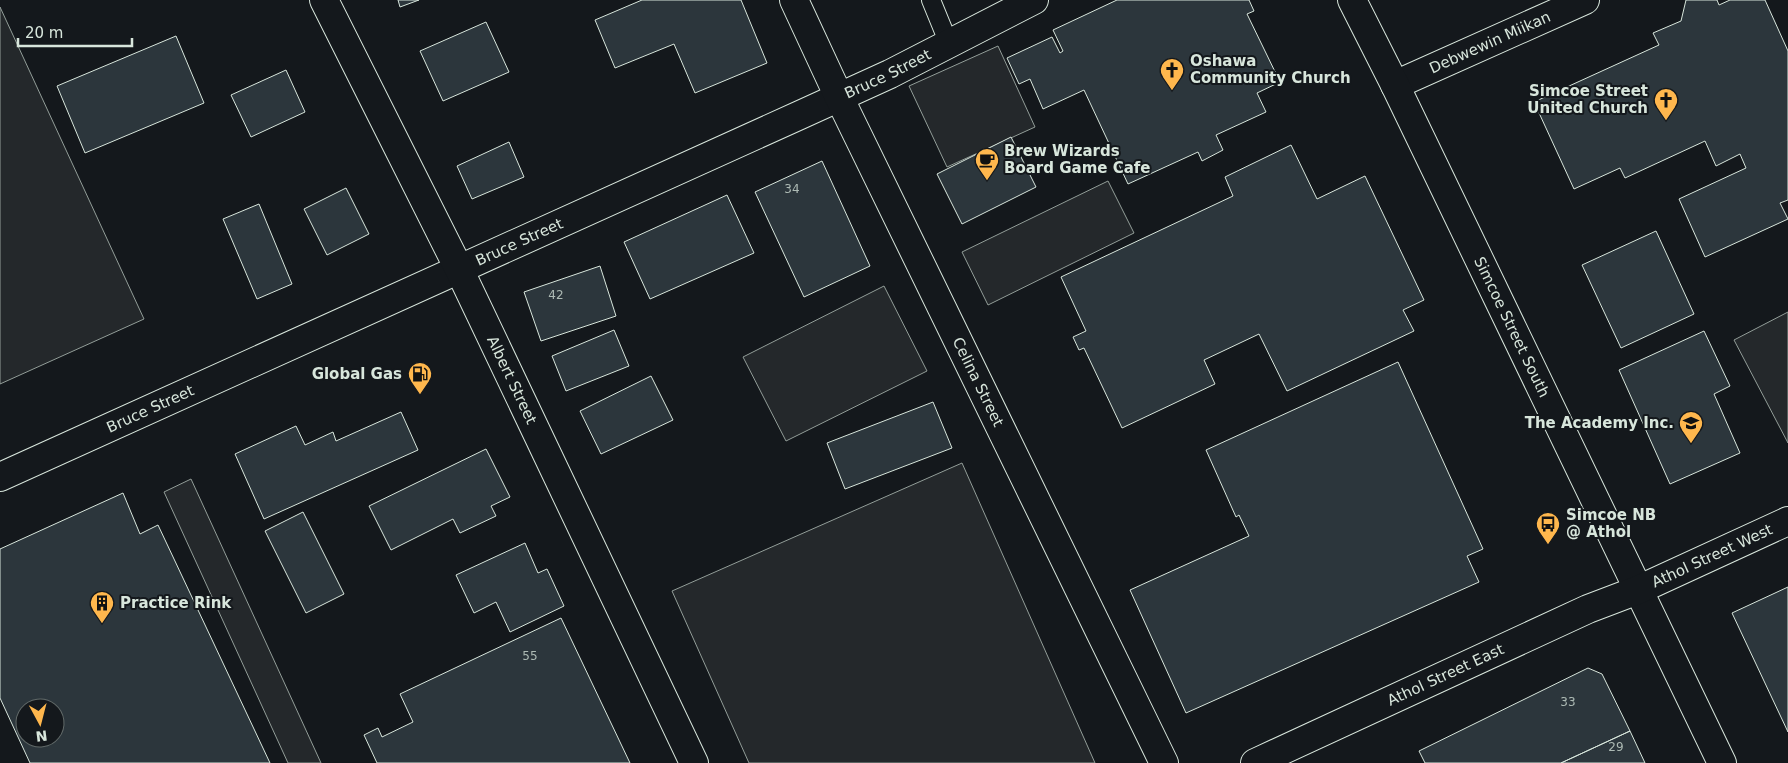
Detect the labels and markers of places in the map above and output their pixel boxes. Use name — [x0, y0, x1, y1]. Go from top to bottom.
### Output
place label: Oshawa Community Church — [1190, 52, 1351, 87]
church icon: Oshawa Community Church — [1159, 57, 1185, 91]
place label: Simcoe Street United Church — [1527, 82, 1648, 117]
church icon: Simcoe Street United Church — [1653, 87, 1679, 121]
place label: Brew Wizards Board Game Cafe — [1004, 142, 1151, 177]
cafe icon: Brew Wizards Board Game Cafe — [974, 147, 1000, 181]
fuel station icon: Global Gas — [407, 361, 433, 395]
place label: Global Gas — [312, 365, 402, 383]
school or university icon: The Academy Inc. — [1678, 410, 1704, 444]
place label: The Academy Inc. — [1525, 414, 1674, 432]
place label: Simcoe NB @ Athol — [1566, 506, 1656, 541]
bus stop icon: Simcoe NB @ Athol — [1535, 511, 1561, 545]
building icon: Practice Rink — [89, 590, 115, 624]
place label: Practice Rink — [120, 594, 232, 612]

